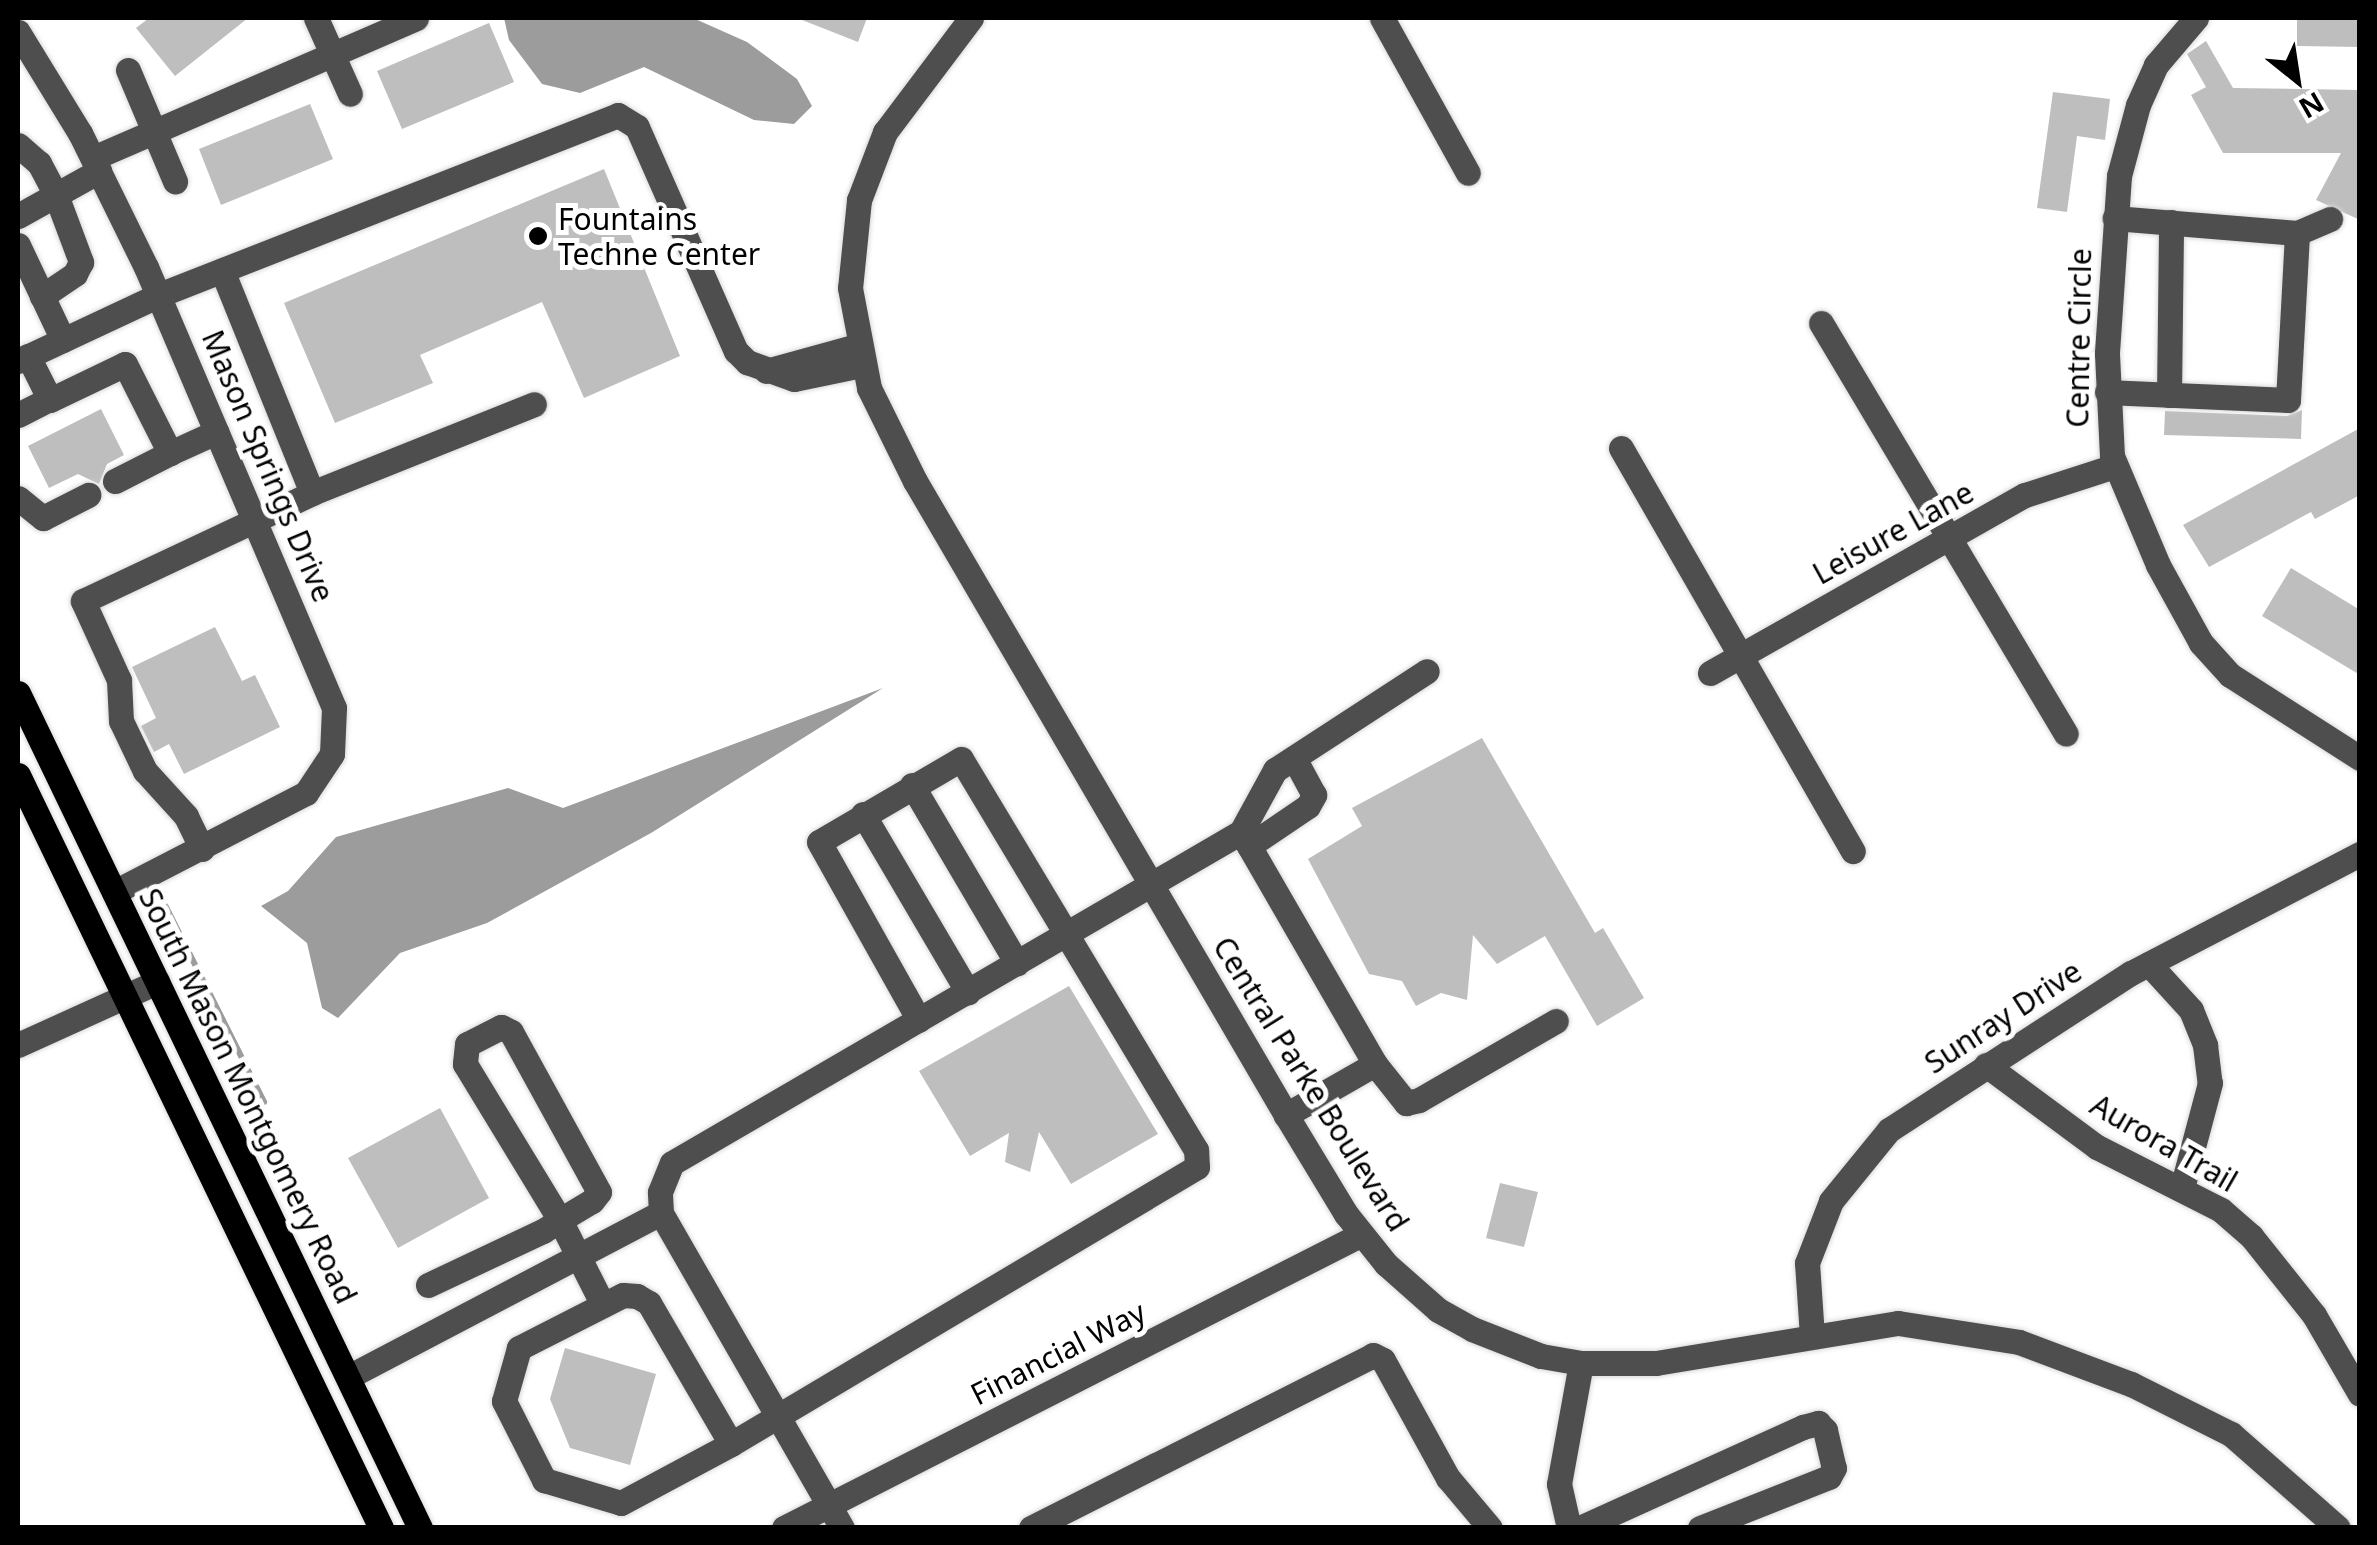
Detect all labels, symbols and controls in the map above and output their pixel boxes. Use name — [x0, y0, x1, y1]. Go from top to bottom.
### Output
north arrow — [2247, 30, 2347, 130]
text: N — [2293, 84, 2331, 128]
place label: Fountains Techne Center — [558, 201, 760, 272]
marker: Fountains Techne Center — [527, 225, 549, 247]
street label: Centre Circle — [2059, 248, 2099, 428]
street label: Mason Springs Drive — [195, 325, 341, 607]
street label: Leisure Lane — [1807, 474, 1979, 592]
street label: South Mason Montgomery Road — [132, 883, 364, 1309]
street label: Central Parke Boulevard — [1206, 930, 1416, 1238]
street label: Sunray Drive — [1918, 953, 2088, 1081]
street label: Aurora Trail — [2084, 1087, 2244, 1199]
street label: Financial Way — [965, 1294, 1151, 1412]

